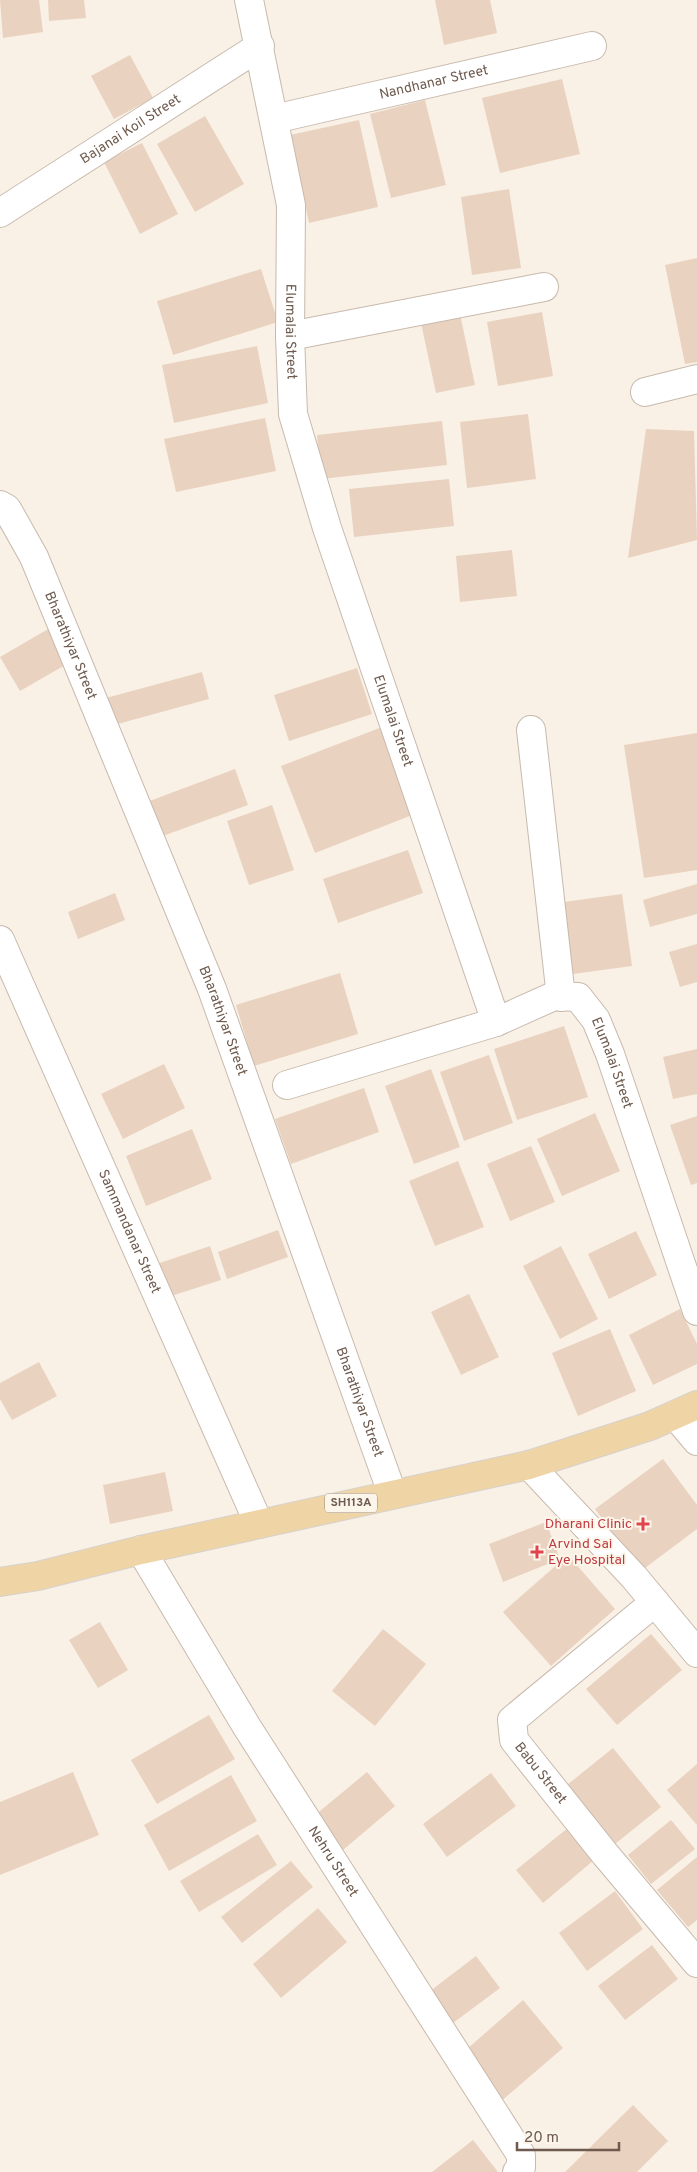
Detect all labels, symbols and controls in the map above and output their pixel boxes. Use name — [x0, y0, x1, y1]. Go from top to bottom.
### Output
street label: Nandhanar Street — [378, 62, 490, 103]
street label: Bajanai Koil Street — [77, 91, 184, 168]
street label: Elumalai Street — [281, 284, 300, 380]
street label: Bharathiyar Street — [41, 589, 100, 702]
street label: Elumalai Street — [369, 673, 416, 769]
street label: Bharathiyar Street — [195, 963, 251, 1078]
street label: Elumalai Street — [587, 1015, 636, 1111]
street label: Sammandanar Street — [94, 1167, 164, 1296]
street label: Bharathiyar Street — [332, 1345, 387, 1459]
road number: SH113A — [325, 1494, 377, 1512]
place label: Dharani Clinic — [545, 1516, 632, 1533]
marker: Dharani Clinic — [636, 1517, 650, 1531]
place label: Arvind Sai Eye Hospital — [548, 1536, 626, 1569]
marker: Arvind Sai Eye Hospital — [530, 1545, 544, 1559]
street label: Babu Street — [511, 1739, 570, 1808]
street label: Nehru Street — [304, 1823, 362, 1900]
scale bar — [517, 2120, 620, 2152]
text: 20 m — [524, 2129, 559, 2148]

